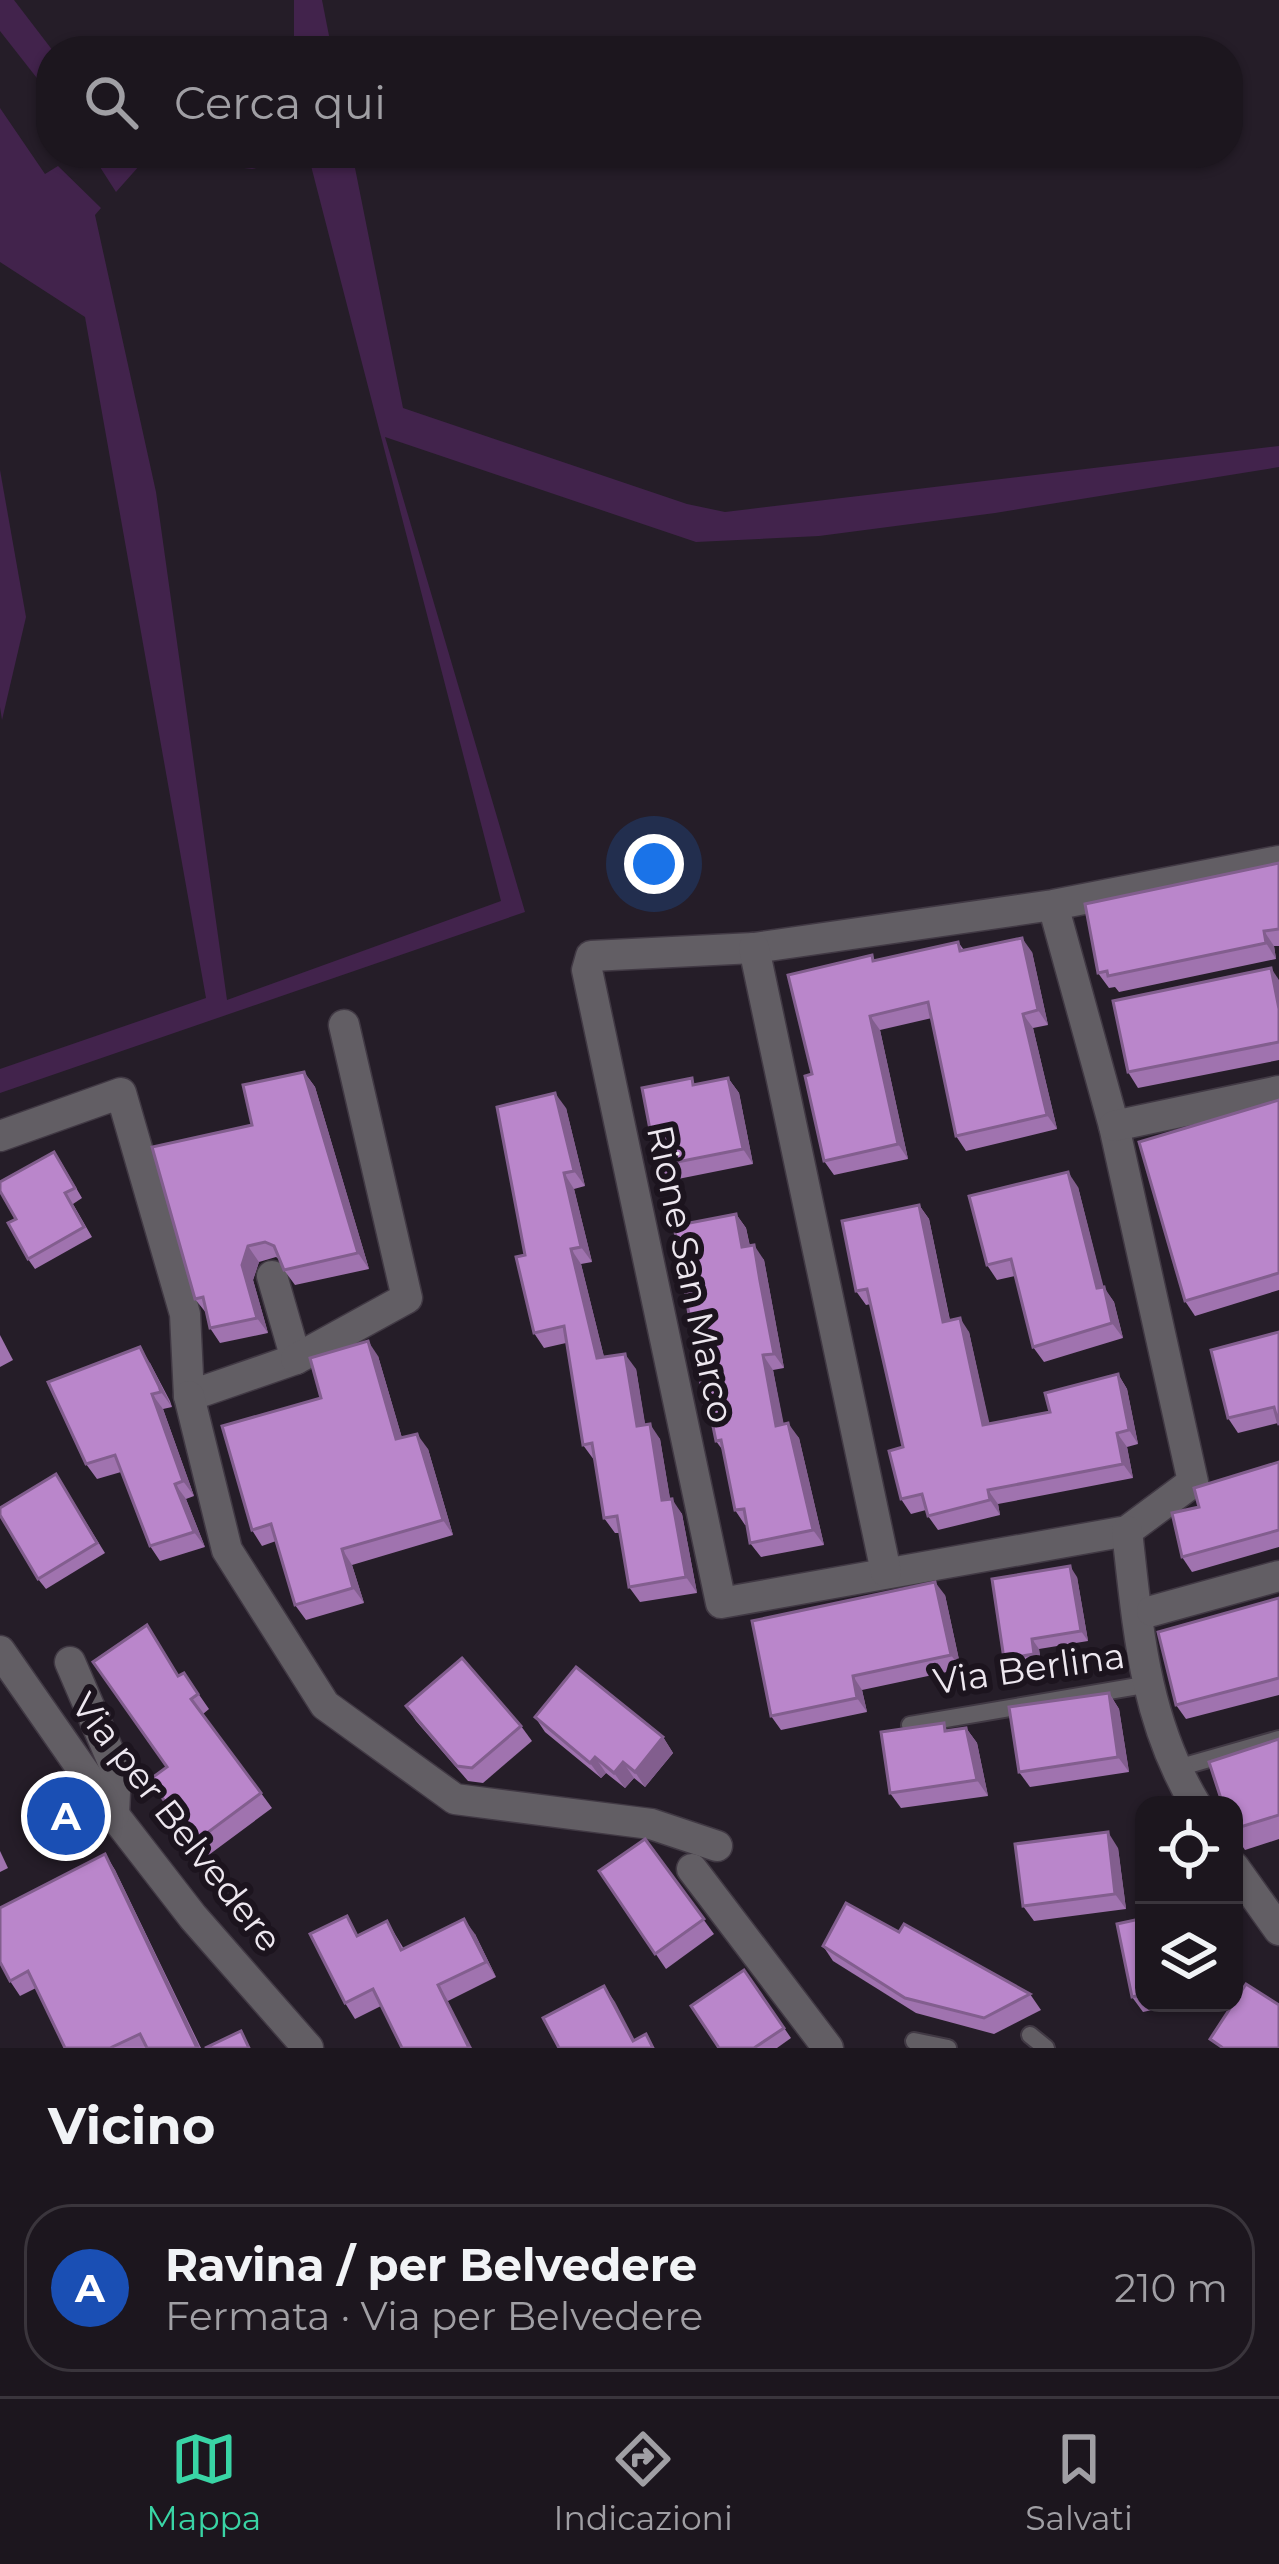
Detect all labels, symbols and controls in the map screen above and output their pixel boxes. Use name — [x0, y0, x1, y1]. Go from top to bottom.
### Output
search box — [36, 36, 1243, 168]
icon: search — [78, 69, 144, 135]
text: Cerca qui — [174, 75, 386, 130]
your location — [624, 834, 684, 894]
street label: Rione San Marco — [638, 1121, 744, 1427]
street label: Via Berlina — [930, 1633, 1128, 1703]
street label: Via per Belvedere — [62, 1684, 292, 1960]
pin: A — [27, 1771, 105, 1861]
map controls — [1135, 1796, 1243, 2012]
button: locate — [1135, 1796, 1243, 1904]
button: layers — [1135, 1904, 1243, 2012]
text: Vicino — [48, 2095, 215, 2157]
text: Ravina / per Belvedere — [165, 2237, 697, 2292]
text: A — [75, 2264, 105, 2312]
text: 210 m — [1114, 2264, 1228, 2312]
text: Fermata · Via per Belvedere — [165, 2292, 703, 2340]
tab: Mappa — [146, 2426, 261, 2538]
tab: Indicazioni — [554, 2426, 733, 2538]
tab: Salvati — [1025, 2426, 1133, 2538]

